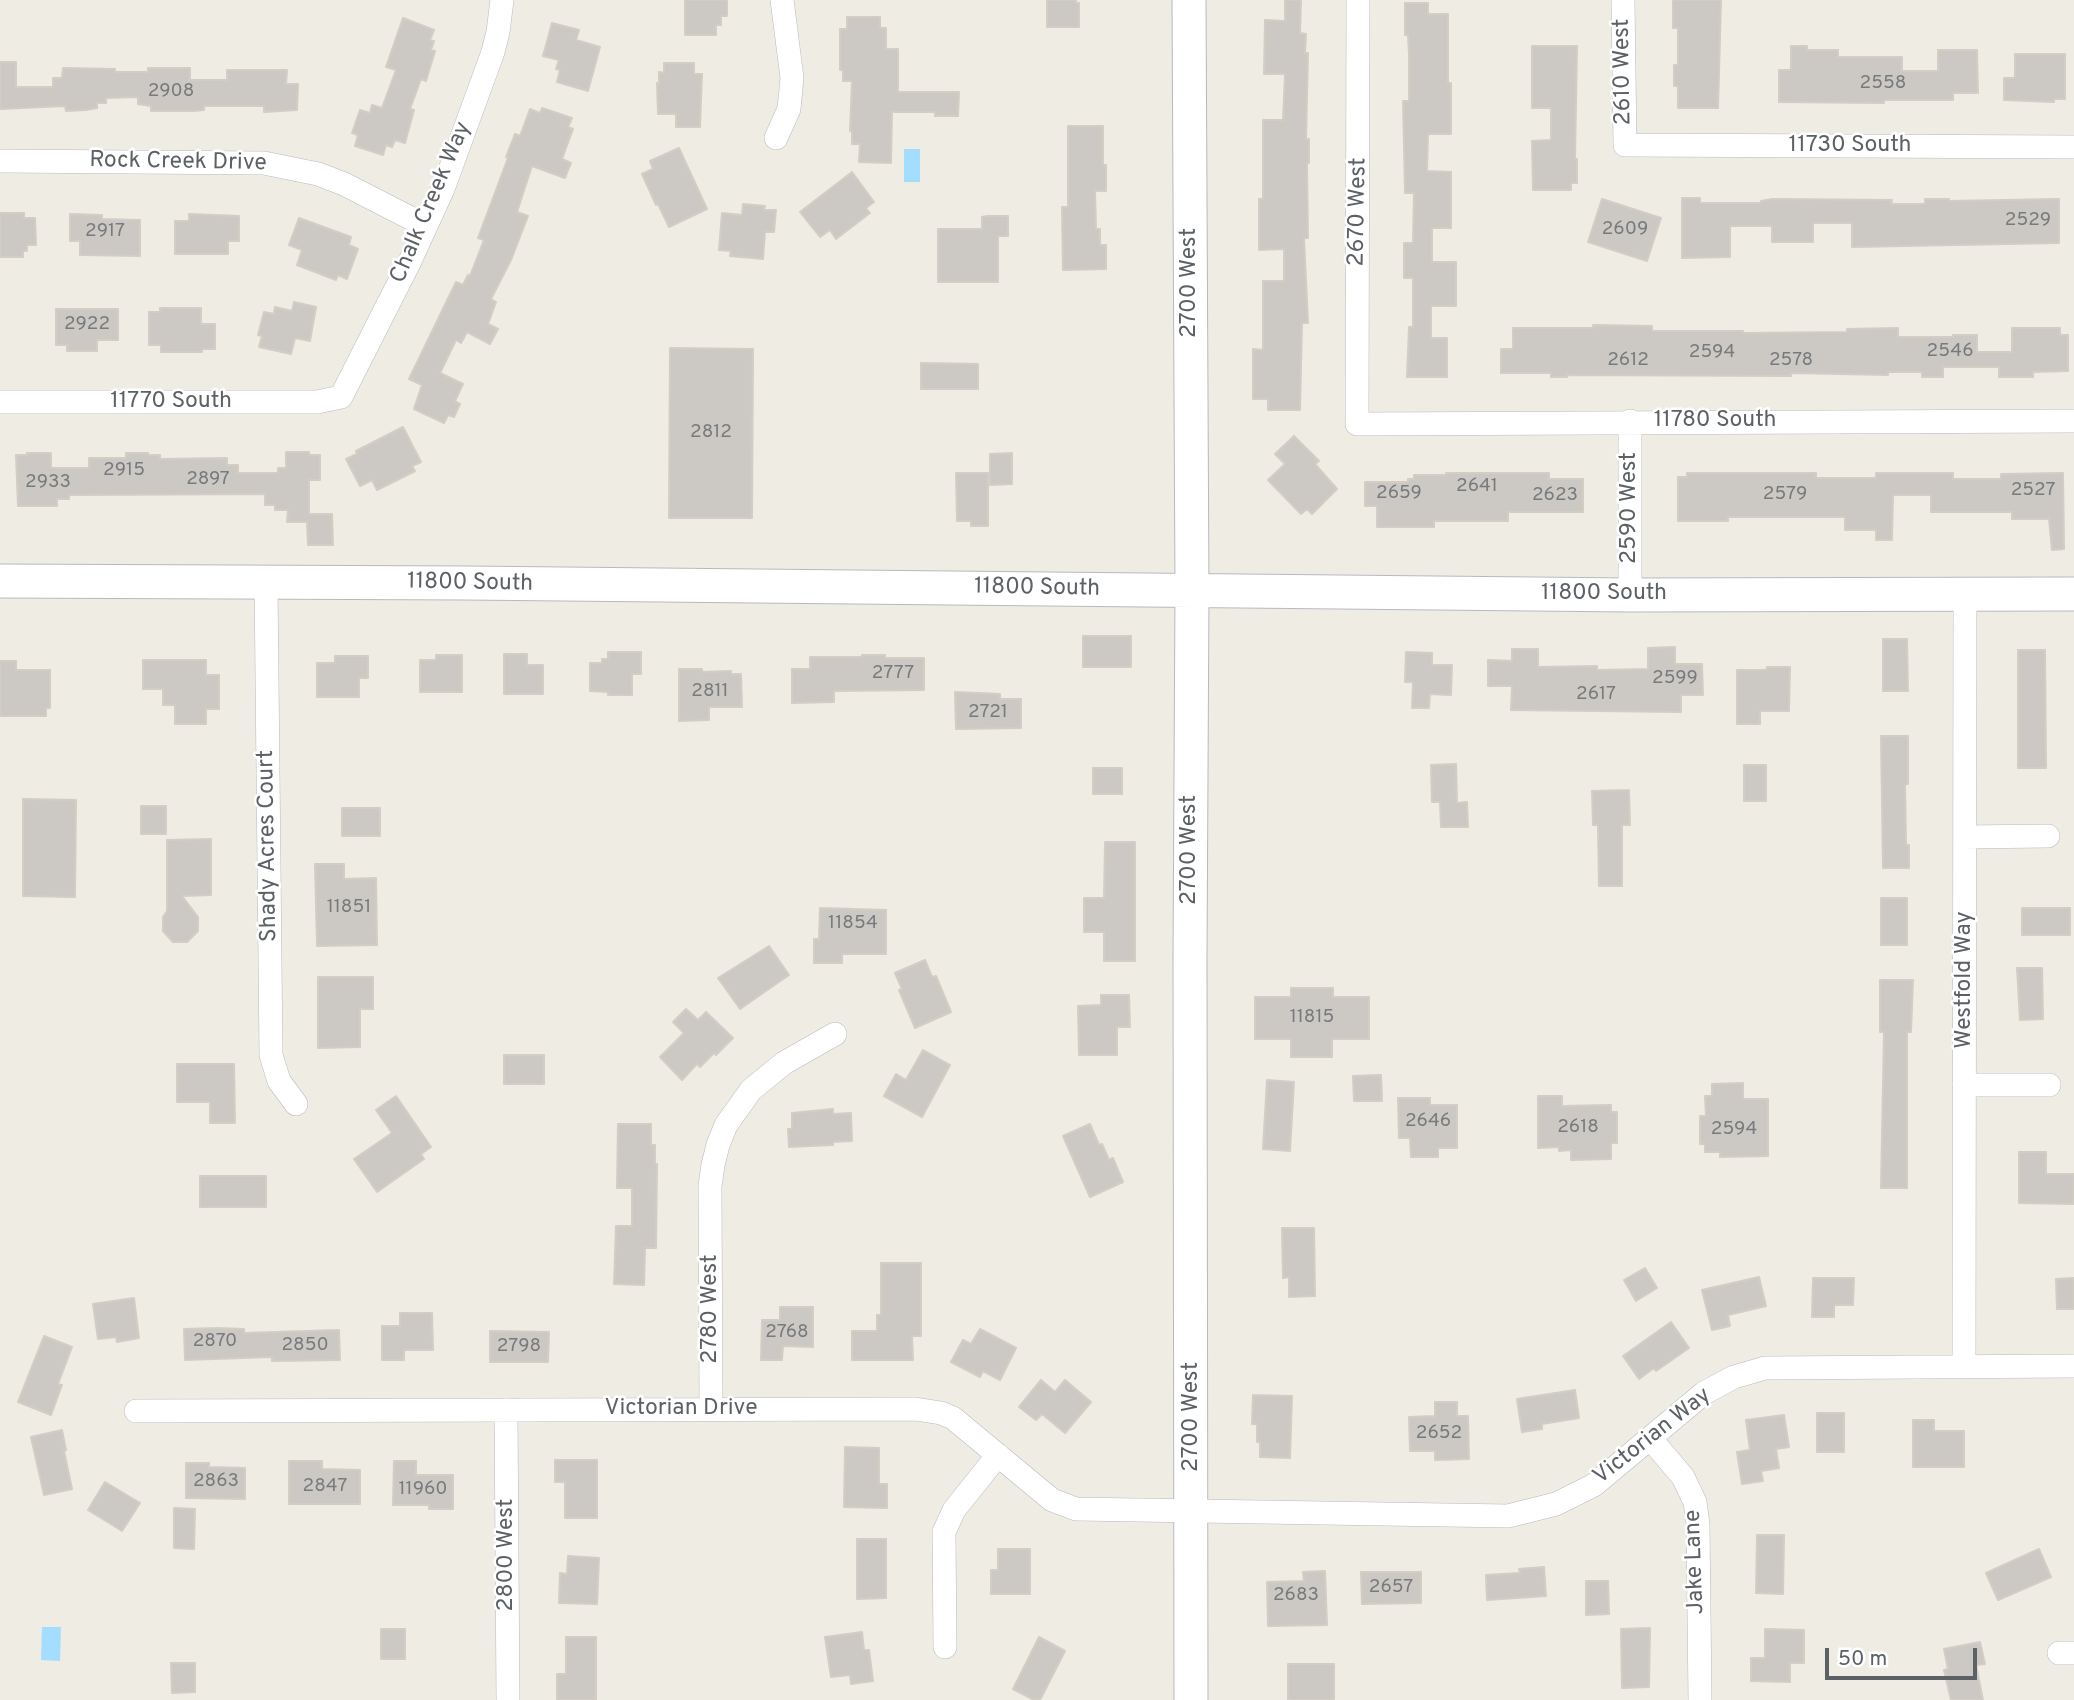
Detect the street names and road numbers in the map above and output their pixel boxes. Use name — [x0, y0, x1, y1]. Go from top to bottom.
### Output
street label: 2610 West — [1609, 18, 1639, 126]
street label: Chalk Creek Way — [386, 118, 478, 288]
street label: 11730 South — [1789, 132, 1911, 160]
street label: Rock Creek Drive — [89, 148, 267, 178]
street label: 2670 West — [1344, 157, 1374, 267]
street label: 2700 West — [1176, 228, 1204, 338]
street label: 11770 South — [110, 388, 232, 416]
street label: 11780 South — [1654, 407, 1776, 435]
street label: 2590 West — [1616, 452, 1644, 564]
street label: 11800 South — [407, 569, 533, 599]
street label: 11800 South — [974, 574, 1100, 604]
street label: 11800 South — [1541, 580, 1667, 608]
street label: Shady Acres Court — [254, 750, 284, 942]
street label: 2700 West — [1176, 795, 1204, 905]
street label: Westfold Way — [1951, 911, 1979, 1049]
street label: 2780 West — [697, 1254, 725, 1364]
street label: 2700 West — [1178, 1362, 1206, 1472]
street label: Victorian Way — [1589, 1383, 1717, 1491]
street label: Victorian Drive — [604, 1395, 758, 1423]
street label: 2800 West — [493, 1499, 521, 1611]
street label: Jake Lane — [1680, 1509, 1712, 1615]

